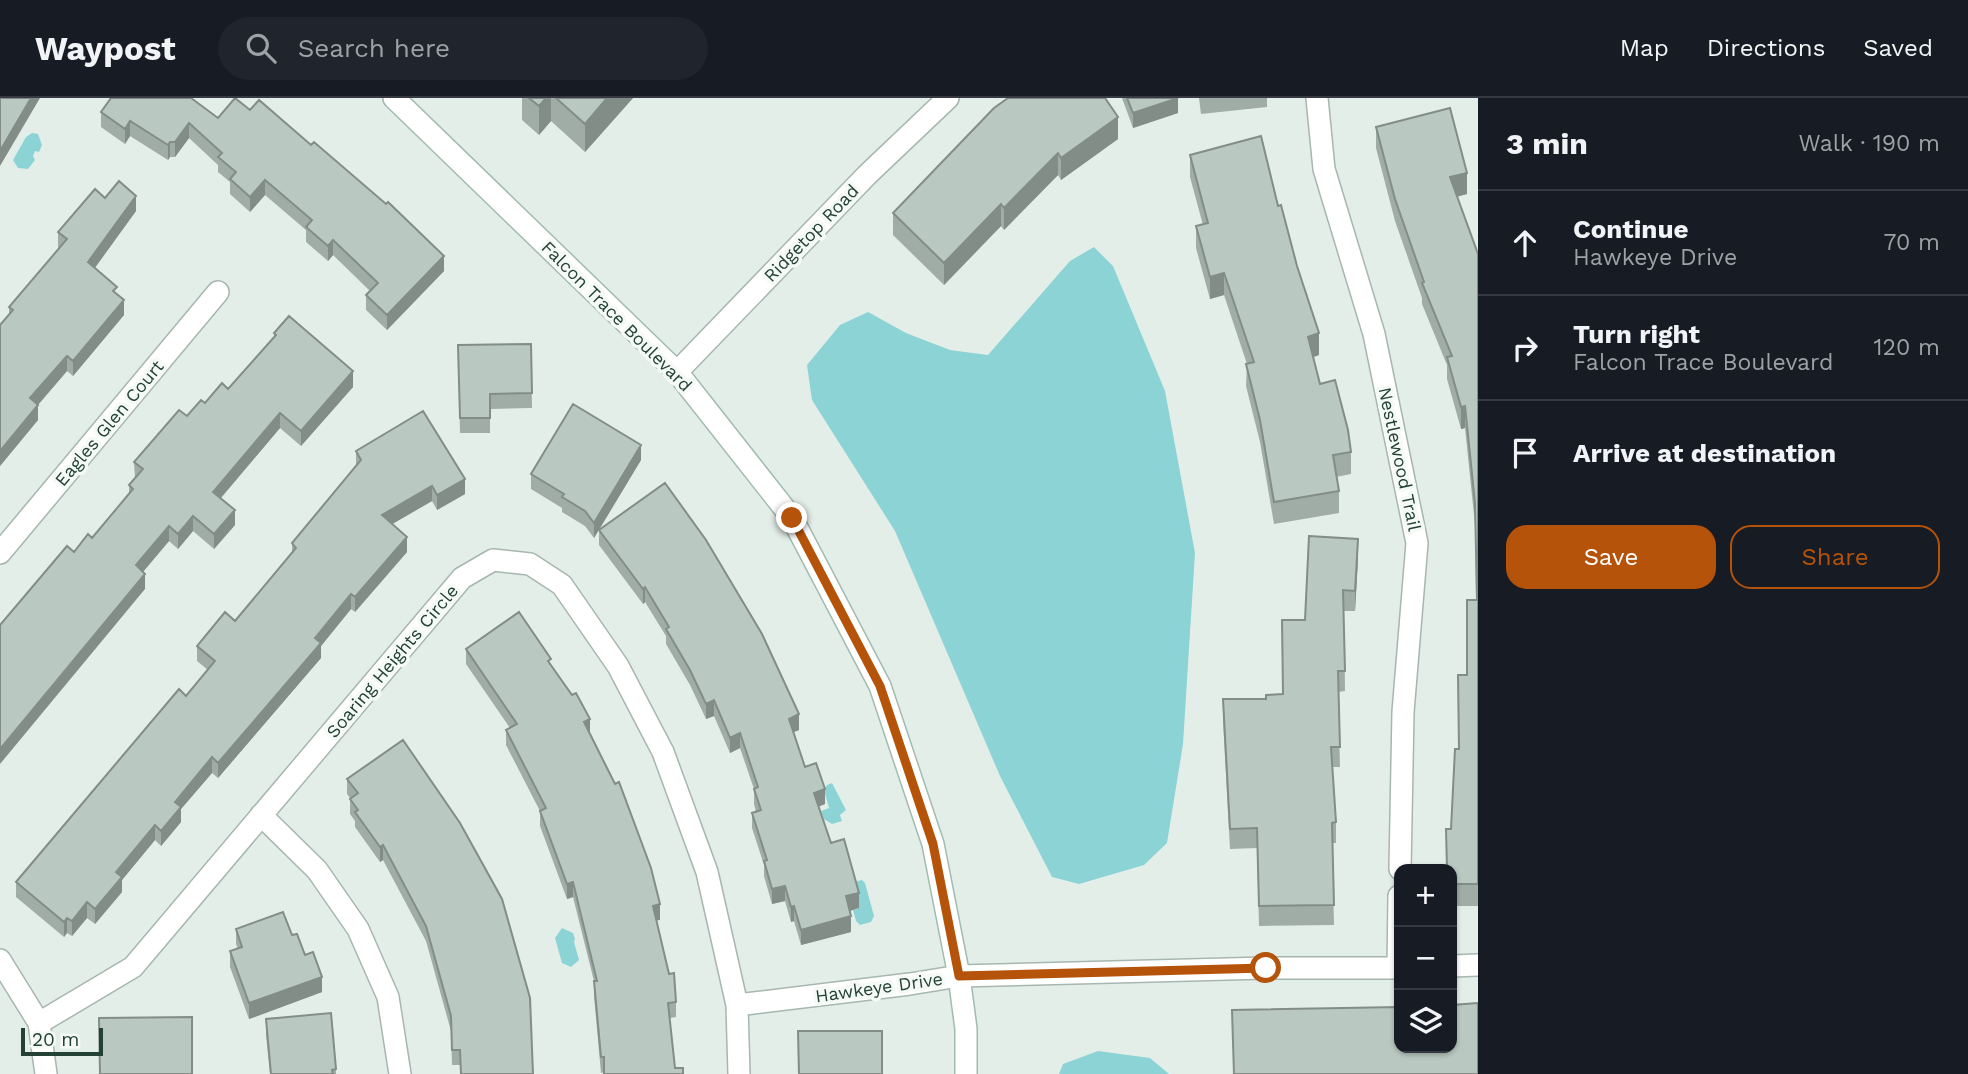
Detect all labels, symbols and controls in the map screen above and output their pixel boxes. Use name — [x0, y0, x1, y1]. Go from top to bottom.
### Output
search box — [218, 17, 708, 80]
text: Waypost — [35, 29, 176, 68]
icon: search — [242, 29, 280, 67]
text: Search here — [298, 33, 450, 63]
text: Map — [1620, 34, 1669, 62]
text: Directions — [1707, 34, 1825, 62]
text: Saved — [1863, 34, 1933, 62]
text: 3 min — [1506, 126, 1588, 161]
text: Walk · 190 m — [1799, 130, 1940, 157]
street label: Ridgetop Road — [759, 180, 863, 286]
text: Continue — [1573, 214, 1689, 244]
icon: ahead — [1506, 224, 1544, 262]
text: 70 m — [1883, 229, 1940, 256]
street label: Falcon Trace Boulevard — [537, 236, 697, 396]
text: Hawkeye Drive — [1573, 244, 1737, 271]
text: Turn right — [1573, 319, 1700, 349]
icon: right — [1506, 329, 1544, 367]
text: 120 m — [1874, 334, 1940, 361]
text: Falcon Trace Boulevard — [1573, 349, 1834, 376]
street label: Eagles Glen Court — [50, 356, 168, 490]
street label: Nestlewood Trail — [1374, 385, 1426, 533]
icon: arrive — [1506, 434, 1544, 472]
text: Arrive at destination — [1573, 438, 1836, 468]
route end — [776, 502, 807, 533]
button: Save — [1506, 525, 1716, 589]
button: Share — [1730, 525, 1940, 589]
street label: Soaring Heights Circle — [322, 580, 462, 742]
map controls — [1394, 864, 1457, 1053]
button: + — [1394, 864, 1457, 927]
button: − — [1394, 927, 1457, 990]
route start — [1250, 952, 1281, 983]
street label: Hawkeye Drive — [814, 968, 944, 1006]
button: layers — [1394, 990, 1457, 1053]
scale bar — [21, 1025, 103, 1057]
text: 20 m — [32, 1028, 79, 1051]

